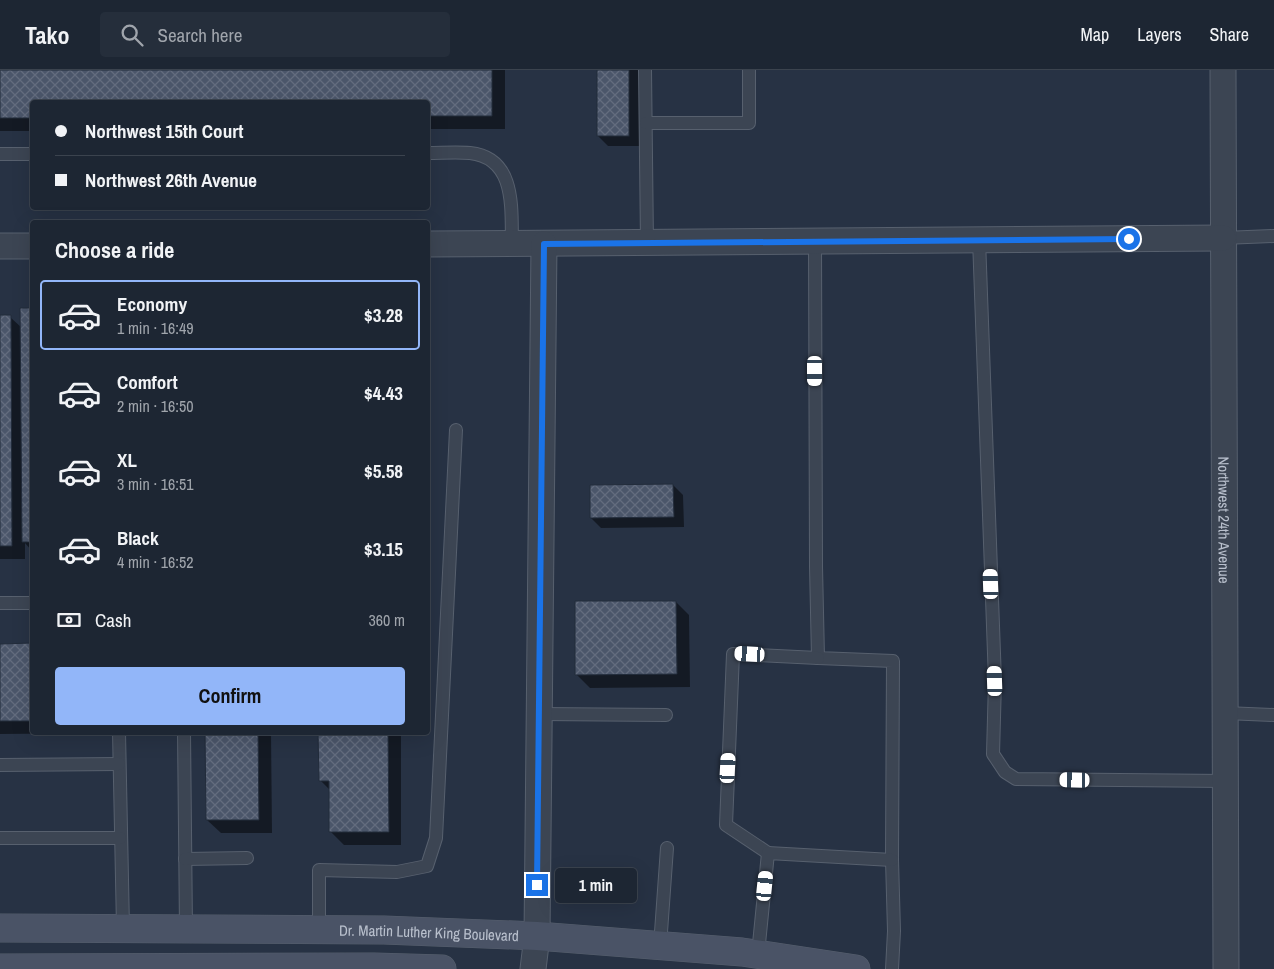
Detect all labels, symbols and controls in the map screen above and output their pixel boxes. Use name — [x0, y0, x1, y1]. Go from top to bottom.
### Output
search box — [100, 12, 450, 57]
text: Tako — [25, 19, 70, 51]
icon: search — [118, 21, 146, 49]
text: Search here — [158, 22, 242, 48]
text: Map — [1081, 22, 1109, 47]
text: Layers — [1137, 22, 1182, 47]
text: Share — [1210, 22, 1249, 47]
text: Northwest 15th Court — [85, 118, 243, 144]
text: Northwest 26th Avenue — [85, 167, 257, 193]
route start — [1118, 228, 1140, 250]
text: Choose a ride — [55, 235, 174, 265]
text: Economy — [117, 291, 187, 317]
icon: car — [57, 293, 102, 338]
text: $3.28 — [364, 302, 403, 328]
text: 1 min · 16:49 — [117, 317, 194, 339]
car — [807, 356, 822, 386]
text: Comfort — [117, 369, 178, 395]
icon: car — [57, 371, 102, 416]
text: $4.43 — [364, 380, 403, 406]
text: 2 min · 16:50 — [117, 395, 194, 417]
text: XL — [117, 447, 137, 473]
icon: car — [57, 449, 102, 494]
street label: Northwest 24th Avenue — [1214, 456, 1235, 584]
text: $5.58 — [364, 458, 403, 484]
text: 3 min · 16:51 — [117, 473, 194, 495]
text: Black — [117, 525, 159, 551]
icon: car — [57, 527, 102, 572]
text: $3.15 — [364, 536, 403, 562]
text: 4 min · 16:52 — [117, 551, 194, 573]
car — [982, 569, 999, 599]
icon: cash — [55, 606, 83, 634]
text: Cash — [95, 607, 131, 633]
text: 360 m — [369, 609, 405, 631]
car — [734, 646, 765, 662]
car — [986, 666, 1003, 696]
button: Confirm — [55, 667, 405, 725]
car — [719, 753, 736, 783]
car — [1059, 772, 1090, 788]
callout: 1 min — [554, 868, 637, 902]
car — [755, 870, 774, 902]
route end — [526, 874, 548, 896]
text: 1 min — [579, 874, 613, 896]
street label: Dr. Martin Luther King Boulevard — [339, 919, 519, 946]

